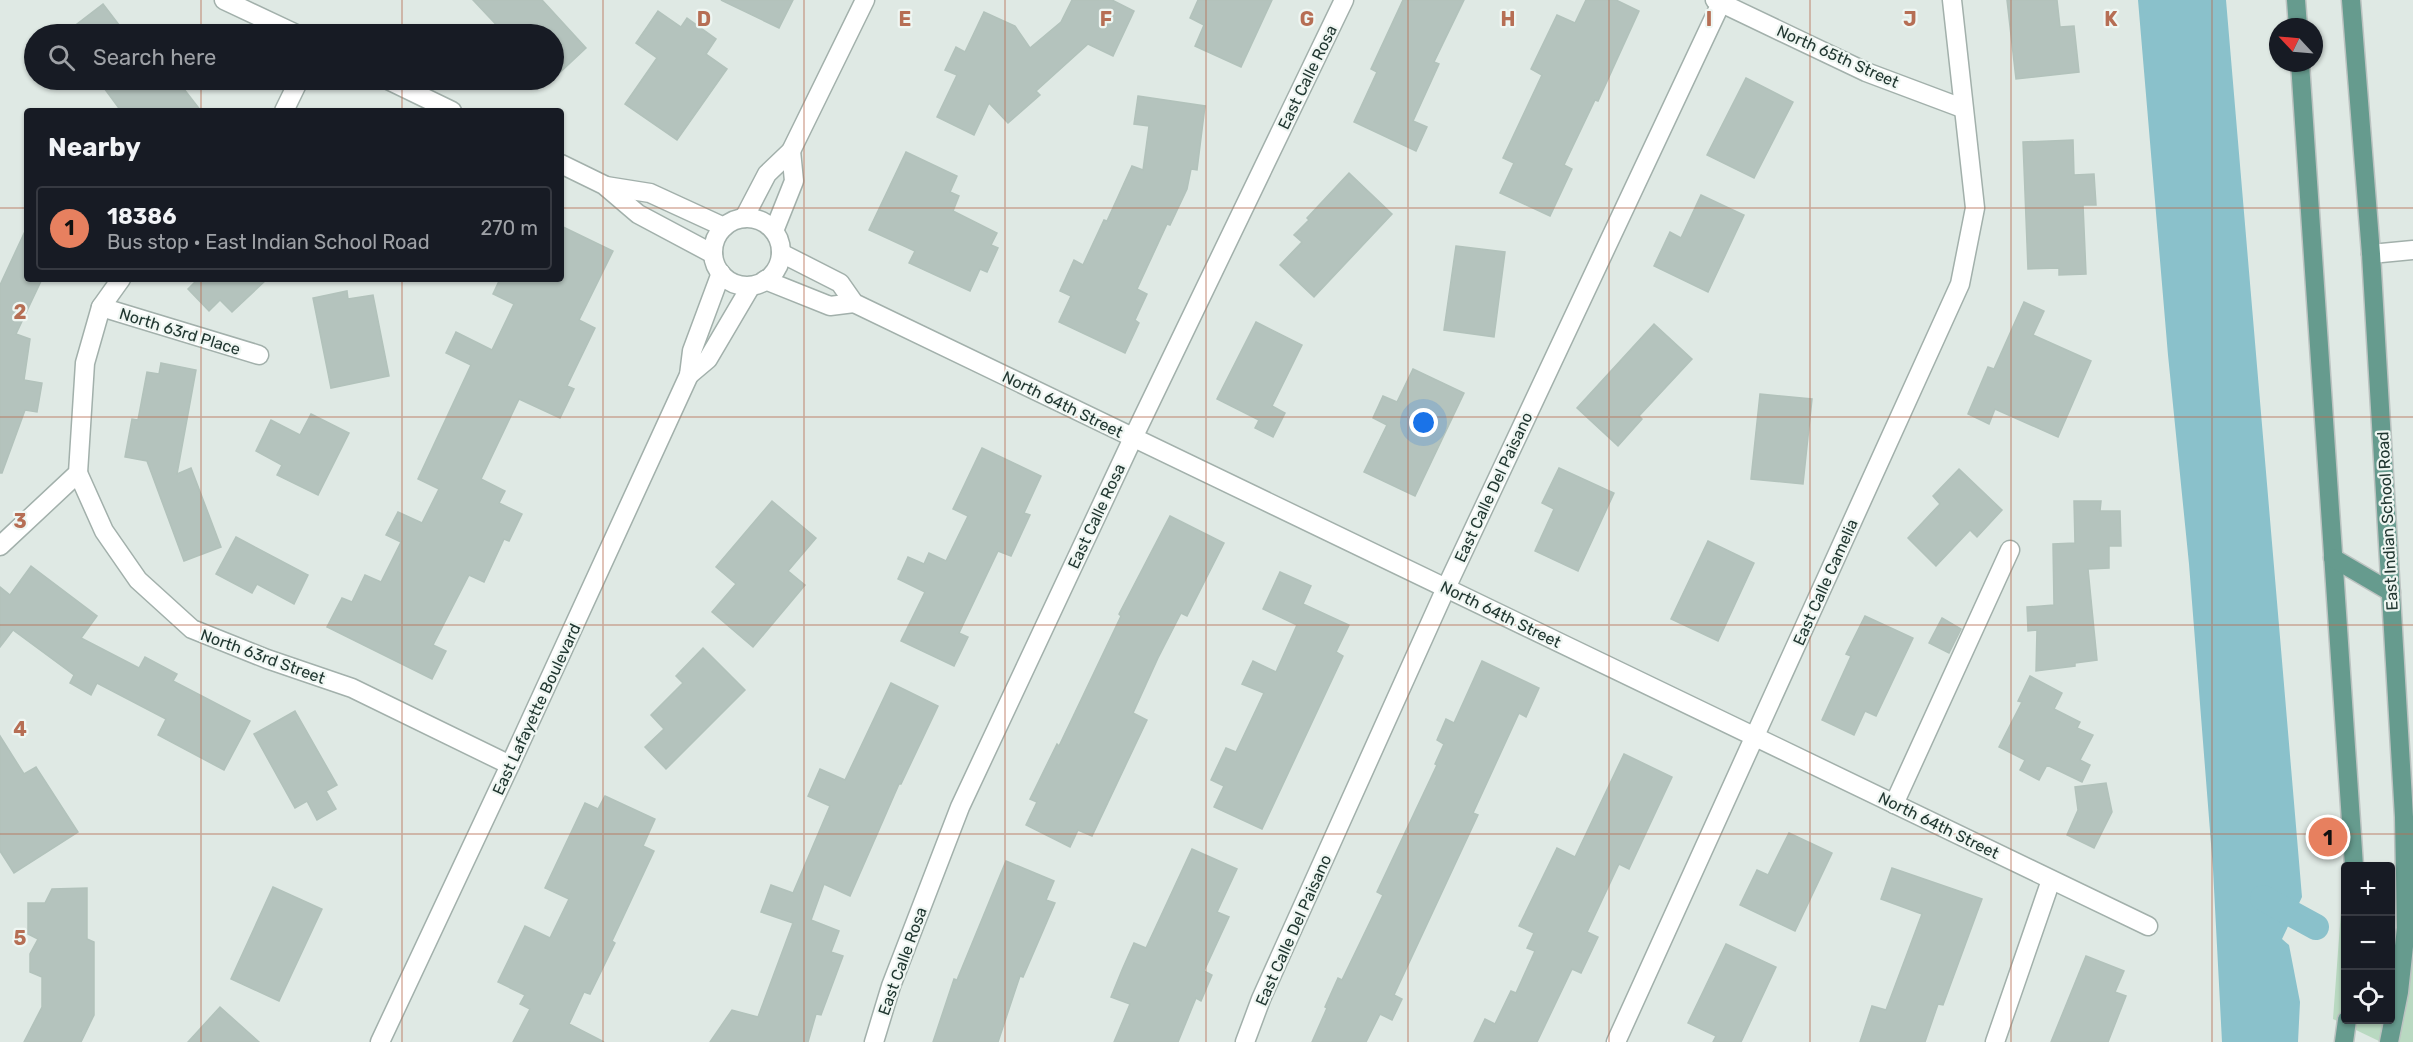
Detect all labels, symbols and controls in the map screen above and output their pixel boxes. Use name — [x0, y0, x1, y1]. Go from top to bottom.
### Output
text: D — [697, 7, 711, 31]
text: E — [899, 7, 911, 31]
text: F — [1100, 7, 1112, 31]
text: G — [1300, 7, 1314, 31]
text: H — [1501, 7, 1515, 31]
text: I — [1706, 7, 1712, 31]
text: J — [1903, 7, 1917, 31]
text: K — [2104, 7, 2118, 31]
north arrow — [2269, 18, 2323, 72]
street label: North 65th Street — [1774, 21, 1902, 92]
street label: East Calle Rosa — [1274, 22, 1341, 132]
search box — [24, 24, 564, 90]
icon: search — [45, 41, 78, 74]
text: Search here — [93, 44, 216, 71]
text: Nearby — [48, 132, 141, 163]
text: 18386 — [107, 203, 177, 230]
text: 1 — [65, 216, 74, 240]
text: 270 m — [481, 216, 538, 240]
text: Bus stop · East Indian School Road — [107, 230, 430, 254]
text: 2 — [14, 300, 27, 324]
street label: North 63rd Place — [117, 304, 243, 359]
street label: North 64th Street — [999, 367, 1126, 442]
your location — [1409, 408, 1438, 437]
street label: East Calle Del Paisano — [1450, 409, 1537, 565]
street label: East Indian School Road — [2373, 431, 2402, 611]
street label: East Calle Rosa — [1064, 461, 1129, 572]
text: 3 — [13, 509, 27, 533]
street label: East Calle Camelia — [1789, 516, 1862, 648]
street label: North 64th Street — [1437, 577, 1564, 652]
street label: East Lafayette Boulevard — [488, 620, 585, 798]
street label: North 63rd Street — [198, 625, 328, 688]
text: 4 — [13, 717, 27, 741]
street label: North 64th Street — [1875, 788, 2002, 863]
pin: 1 — [2308, 814, 2348, 860]
street label: East Calle Del Paisano — [1252, 852, 1335, 1009]
map controls — [2341, 862, 2395, 1024]
button: + — [2341, 862, 2395, 916]
street label: East Calle Rosa — [874, 905, 931, 1018]
button: − — [2341, 916, 2395, 970]
text: 5 — [14, 926, 27, 950]
button: locate — [2341, 970, 2395, 1024]

